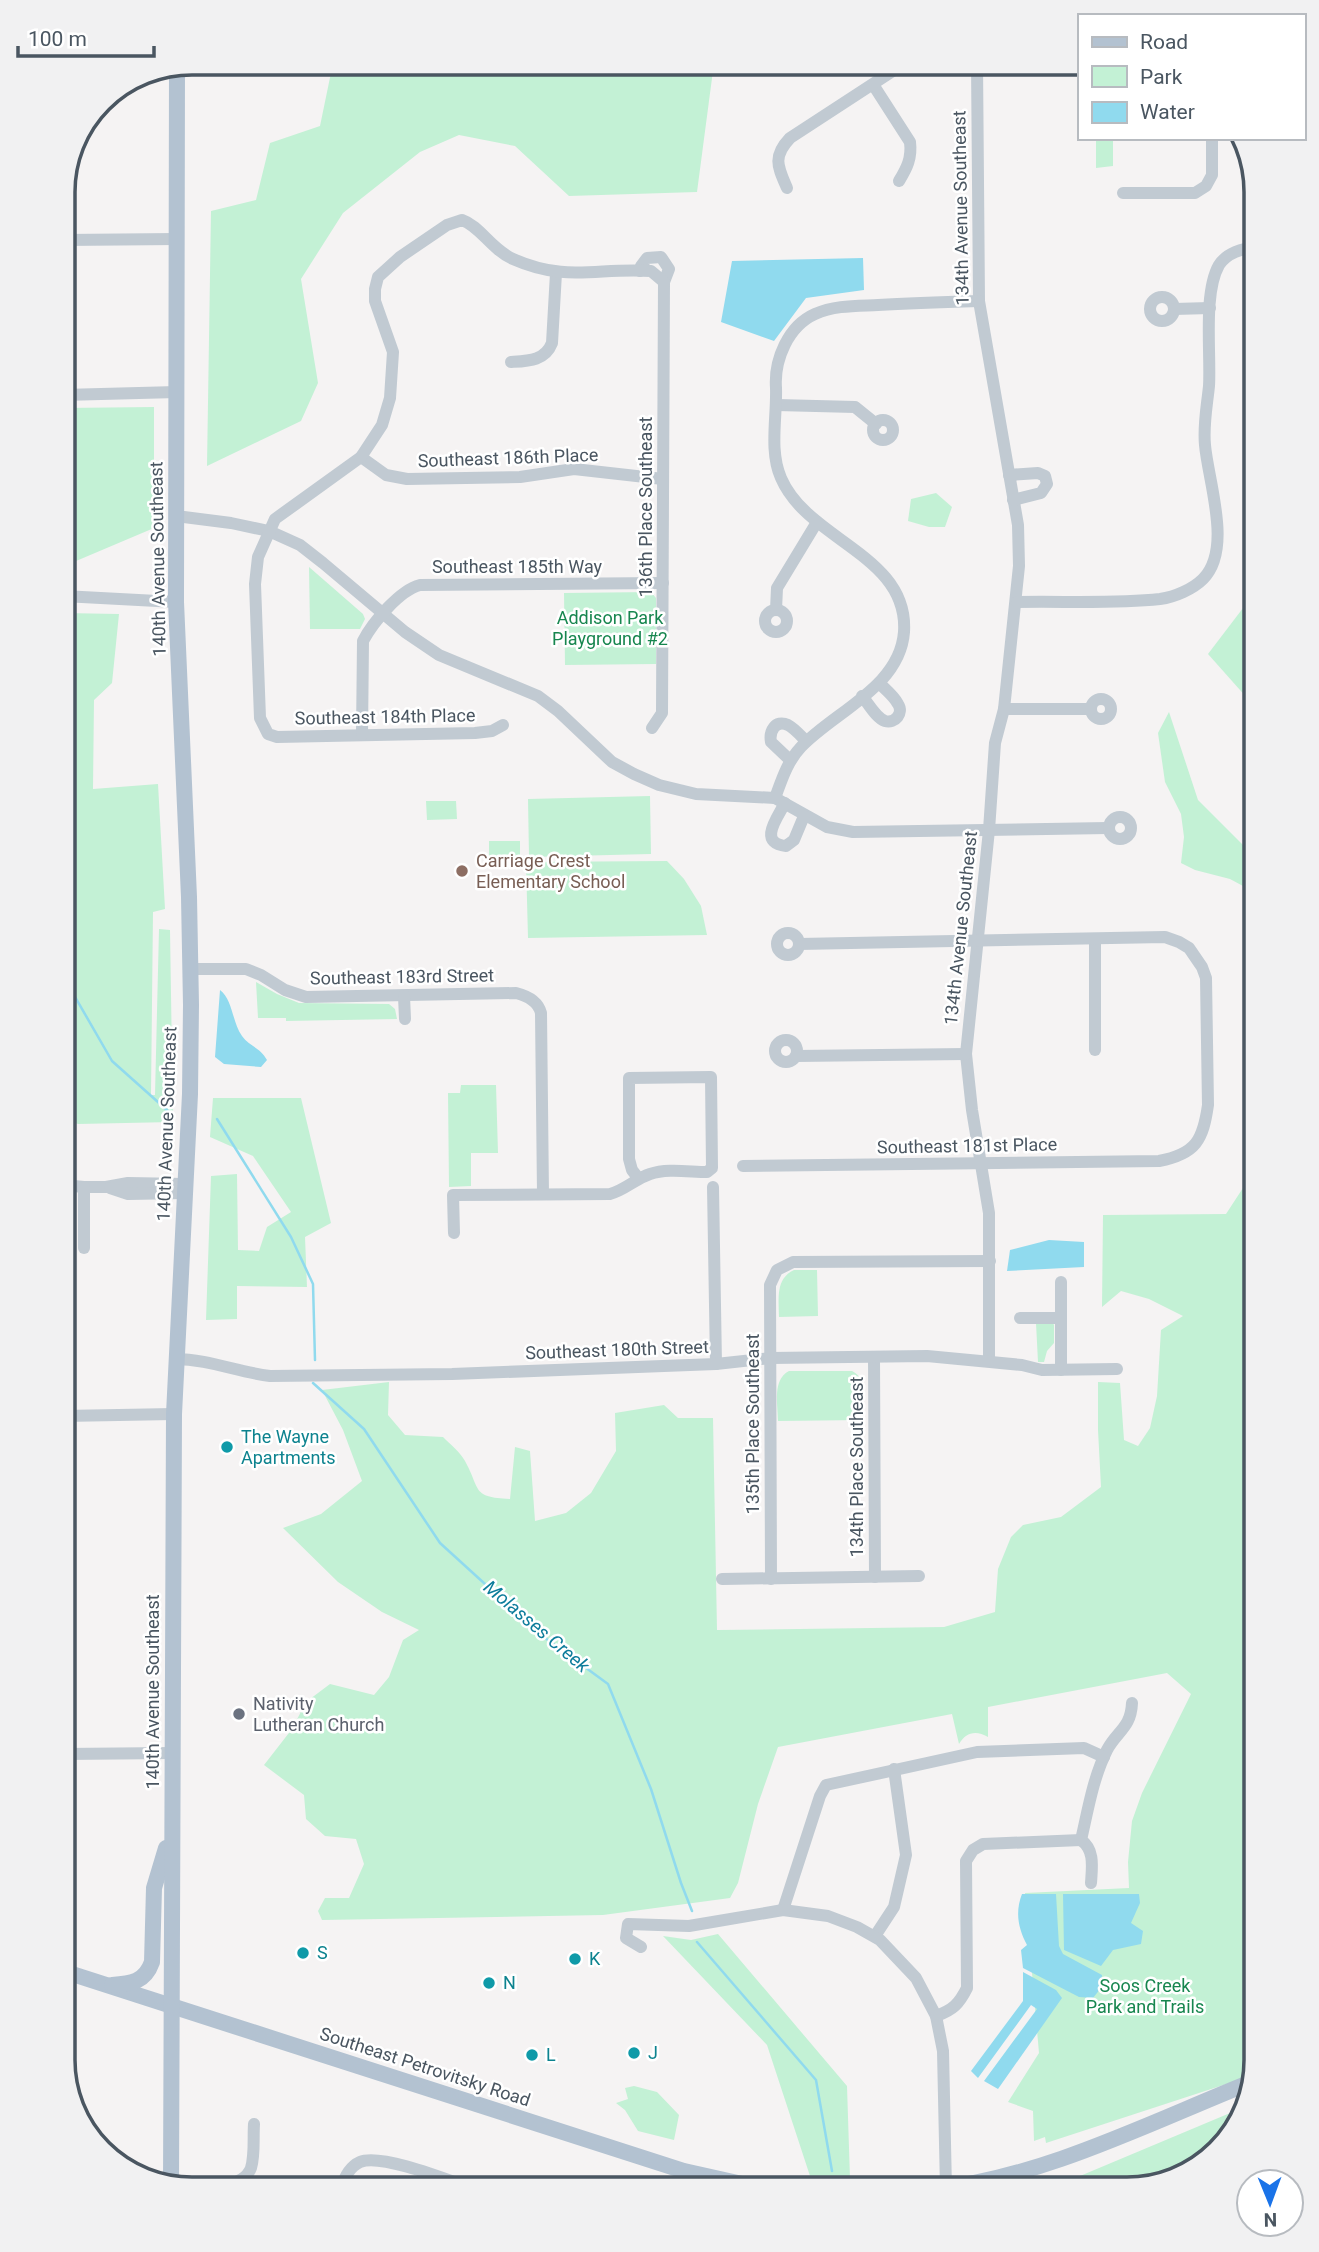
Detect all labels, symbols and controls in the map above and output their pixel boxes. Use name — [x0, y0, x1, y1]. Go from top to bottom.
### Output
scale bar — [18, 14, 154, 58]
legend — [1078, 14, 1305, 140]
text: 100 m — [28, 27, 87, 51]
text: Road — [1140, 30, 1188, 54]
text: Park — [1140, 65, 1183, 89]
text: Water — [1140, 100, 1195, 124]
street label: 134th Avenue Southeast — [948, 110, 973, 306]
street label: 136th Place Southeast — [635, 417, 656, 597]
street label: Southeast 186th Place — [417, 444, 599, 471]
street label: 140th Avenue Southeast — [145, 461, 170, 657]
street label: Southeast 185th Way — [432, 556, 603, 577]
park label: Addison Park Playground #2 — [552, 607, 668, 649]
street label: Southeast 184th Place — [294, 704, 476, 729]
street label: 134th Avenue Southeast — [940, 830, 981, 1026]
place label: Carriage Crest Elementary School — [476, 850, 625, 892]
marker: Carriage Crest Elementary School — [454, 863, 470, 879]
street label: Southeast 183rd Street — [310, 964, 494, 989]
street label: 140th Avenue Southeast — [153, 1026, 180, 1222]
street label: Southeast 181st Place — [877, 1133, 1057, 1158]
street label: 135th Place Southeast — [742, 1334, 763, 1514]
street label: Southeast 180th Street — [525, 1336, 709, 1363]
street label: 134th Place Southeast — [846, 1377, 867, 1557]
place label: The Wayne Apartments — [241, 1426, 336, 1468]
marker: The Wayne Apartments — [219, 1439, 235, 1455]
water label: Molasses Creek — [479, 1575, 595, 1678]
street label: 140th Avenue Southeast — [142, 1594, 163, 1790]
place label: Nativity Lutheran Church — [253, 1693, 384, 1735]
marker: Nativity Lutheran Church — [231, 1706, 247, 1722]
place label: S — [317, 1942, 328, 1963]
marker: S — [295, 1945, 311, 1961]
place label: K — [589, 1948, 601, 1969]
marker: K — [567, 1951, 583, 1967]
place label: N — [503, 1972, 516, 1993]
marker: N — [481, 1975, 497, 1991]
park label: Soos Creek Park and Trails — [1086, 1975, 1204, 2017]
street label: Southeast Petrovitsky Road — [317, 2023, 533, 2111]
place label: J — [648, 2042, 658, 2063]
place label: L — [546, 2044, 556, 2065]
marker: J — [626, 2045, 642, 2061]
marker: L — [524, 2047, 540, 2063]
north arrow — [1235, 2168, 1305, 2238]
text: N — [1263, 2208, 1277, 2231]

